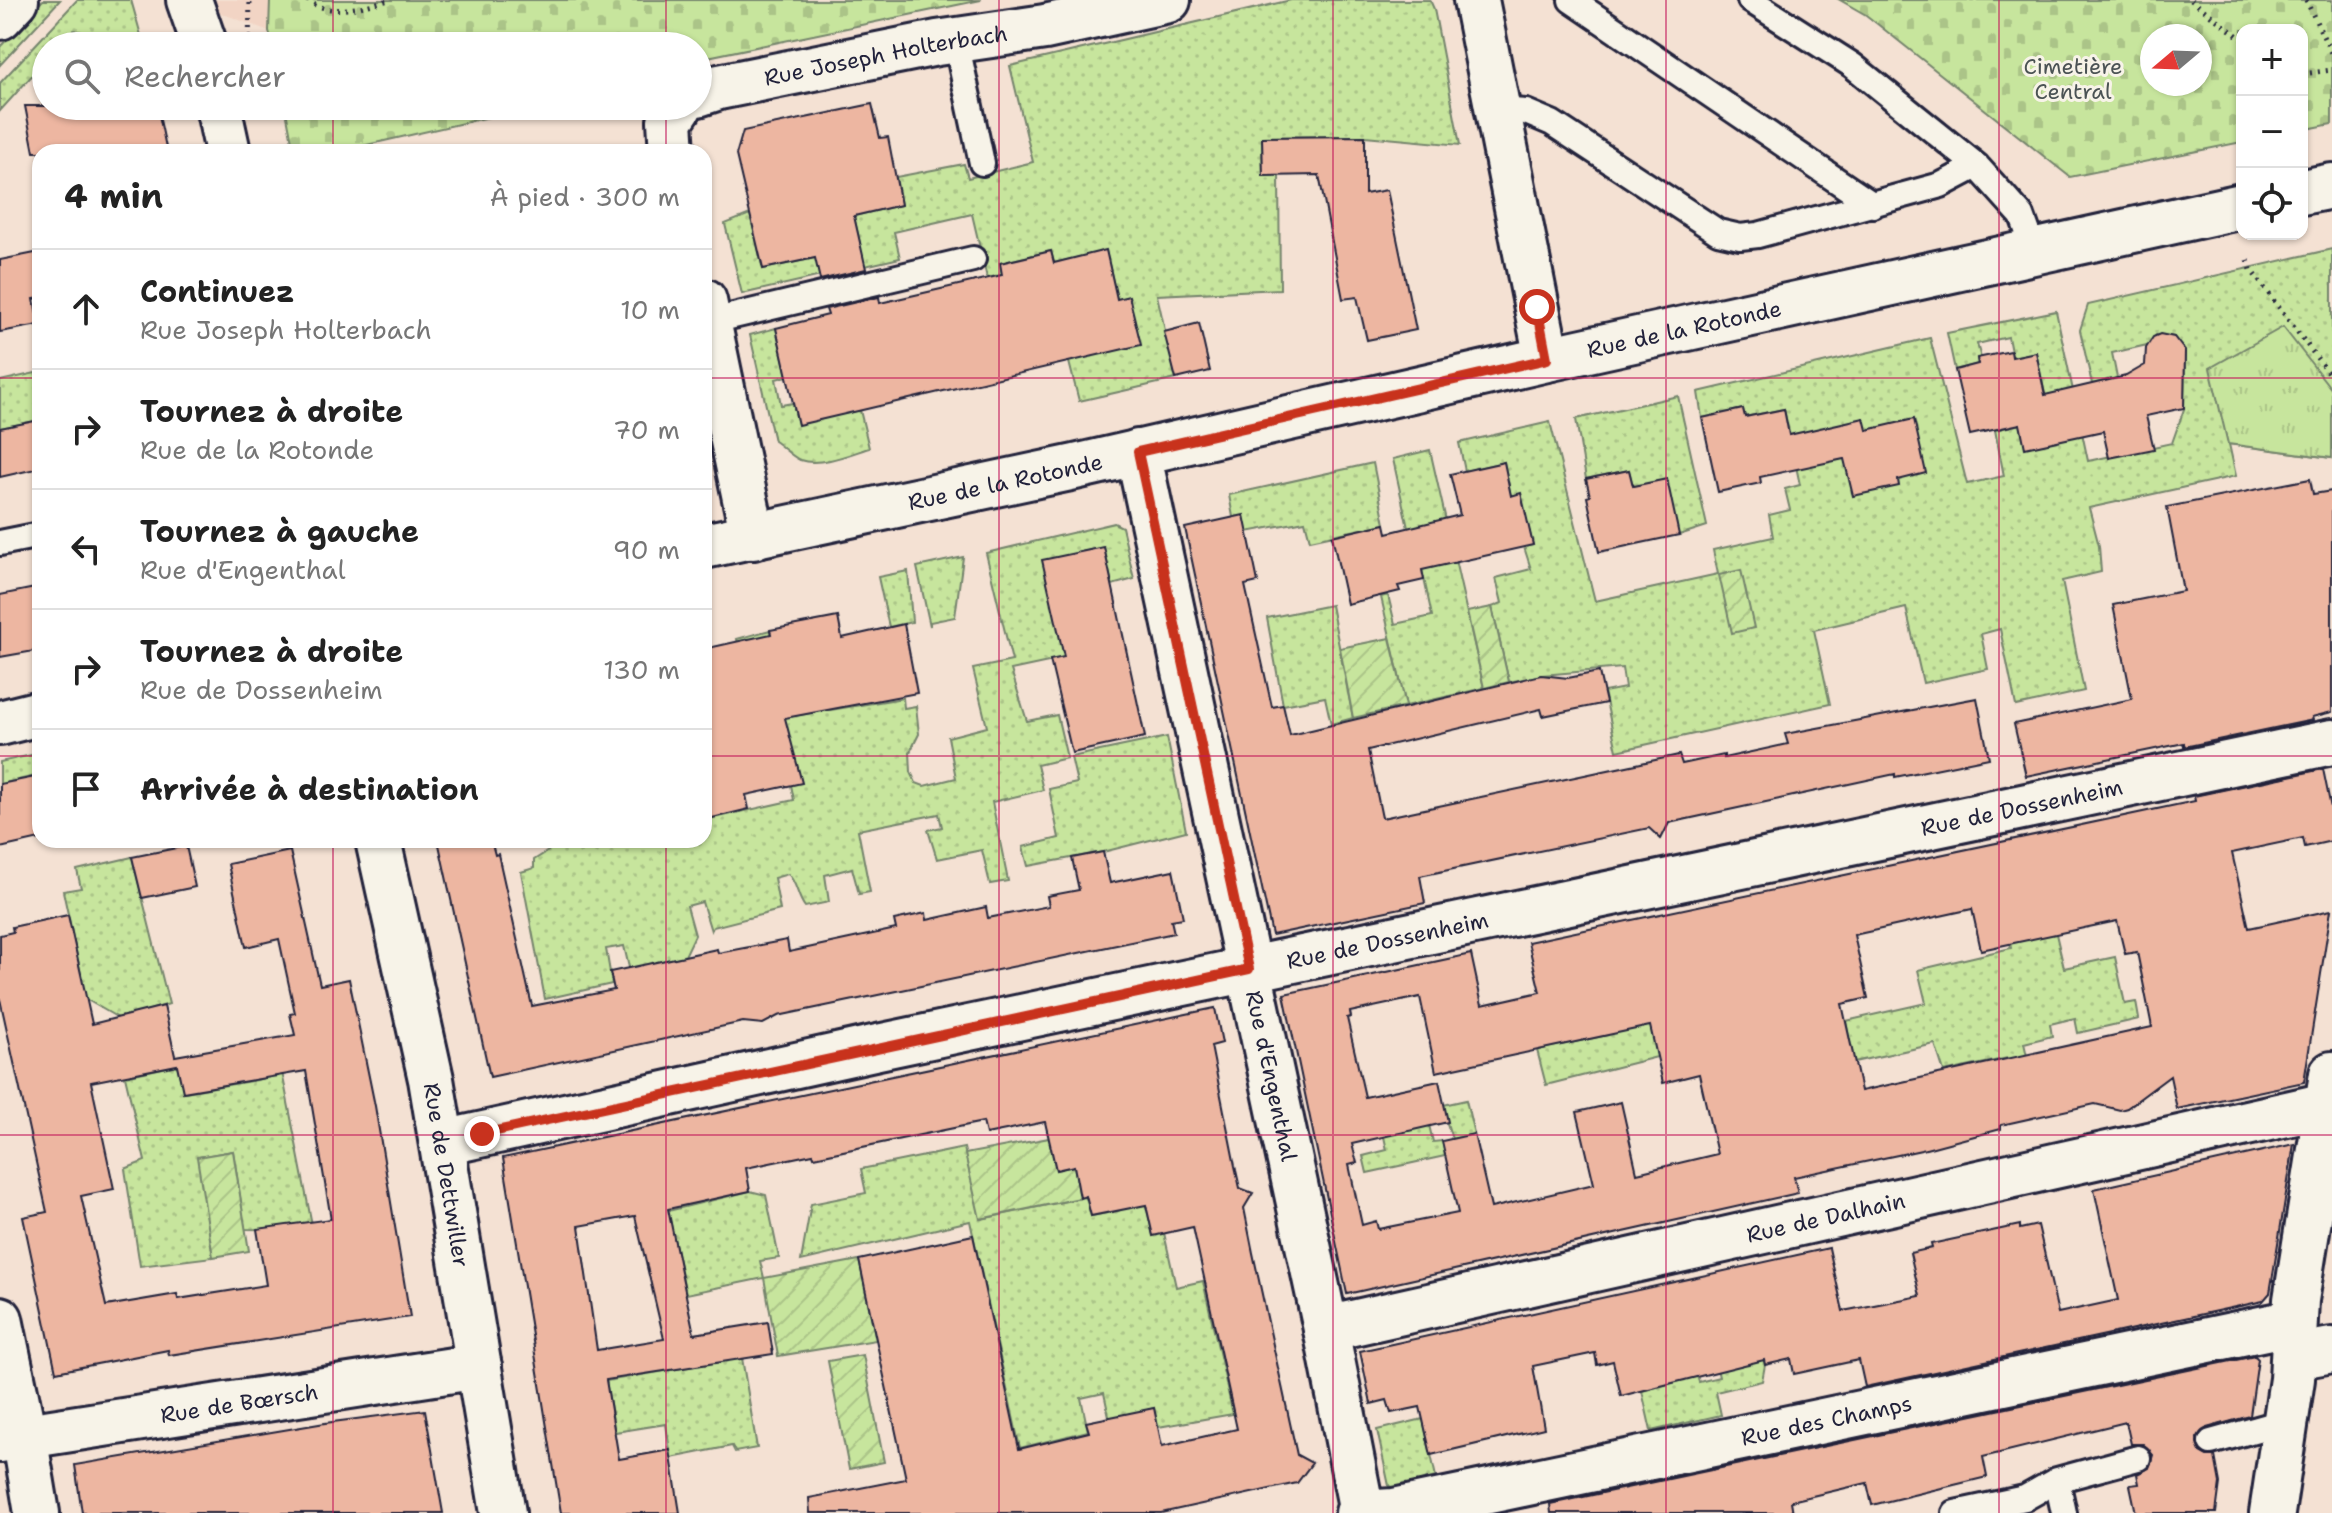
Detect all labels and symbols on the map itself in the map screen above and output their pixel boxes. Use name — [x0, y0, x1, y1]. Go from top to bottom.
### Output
street label: Rue Joseph Holterbach — [762, 18, 1009, 92]
north arrow — [2140, 24, 2212, 96]
park label: Cimetière Central — [2023, 52, 2123, 106]
route start — [1519, 289, 1555, 325]
street label: Rue de la Rotonde — [1584, 293, 1784, 364]
street label: Rue de la Rotonde — [905, 447, 1105, 517]
street label: Rue de Dossenheim — [1918, 772, 2125, 842]
street label: Rue de Dossenheim — [1284, 905, 1491, 975]
street label: Rue d'Engenthal — [1239, 988, 1304, 1164]
street label: Rue de Dettwiller — [417, 1080, 476, 1269]
route end — [464, 1116, 500, 1152]
street label: Rue de Dalhain — [1744, 1185, 1908, 1249]
street label: Rue de Bœrsch — [158, 1377, 320, 1430]
street label: Rue des Champs — [1738, 1388, 1915, 1452]

